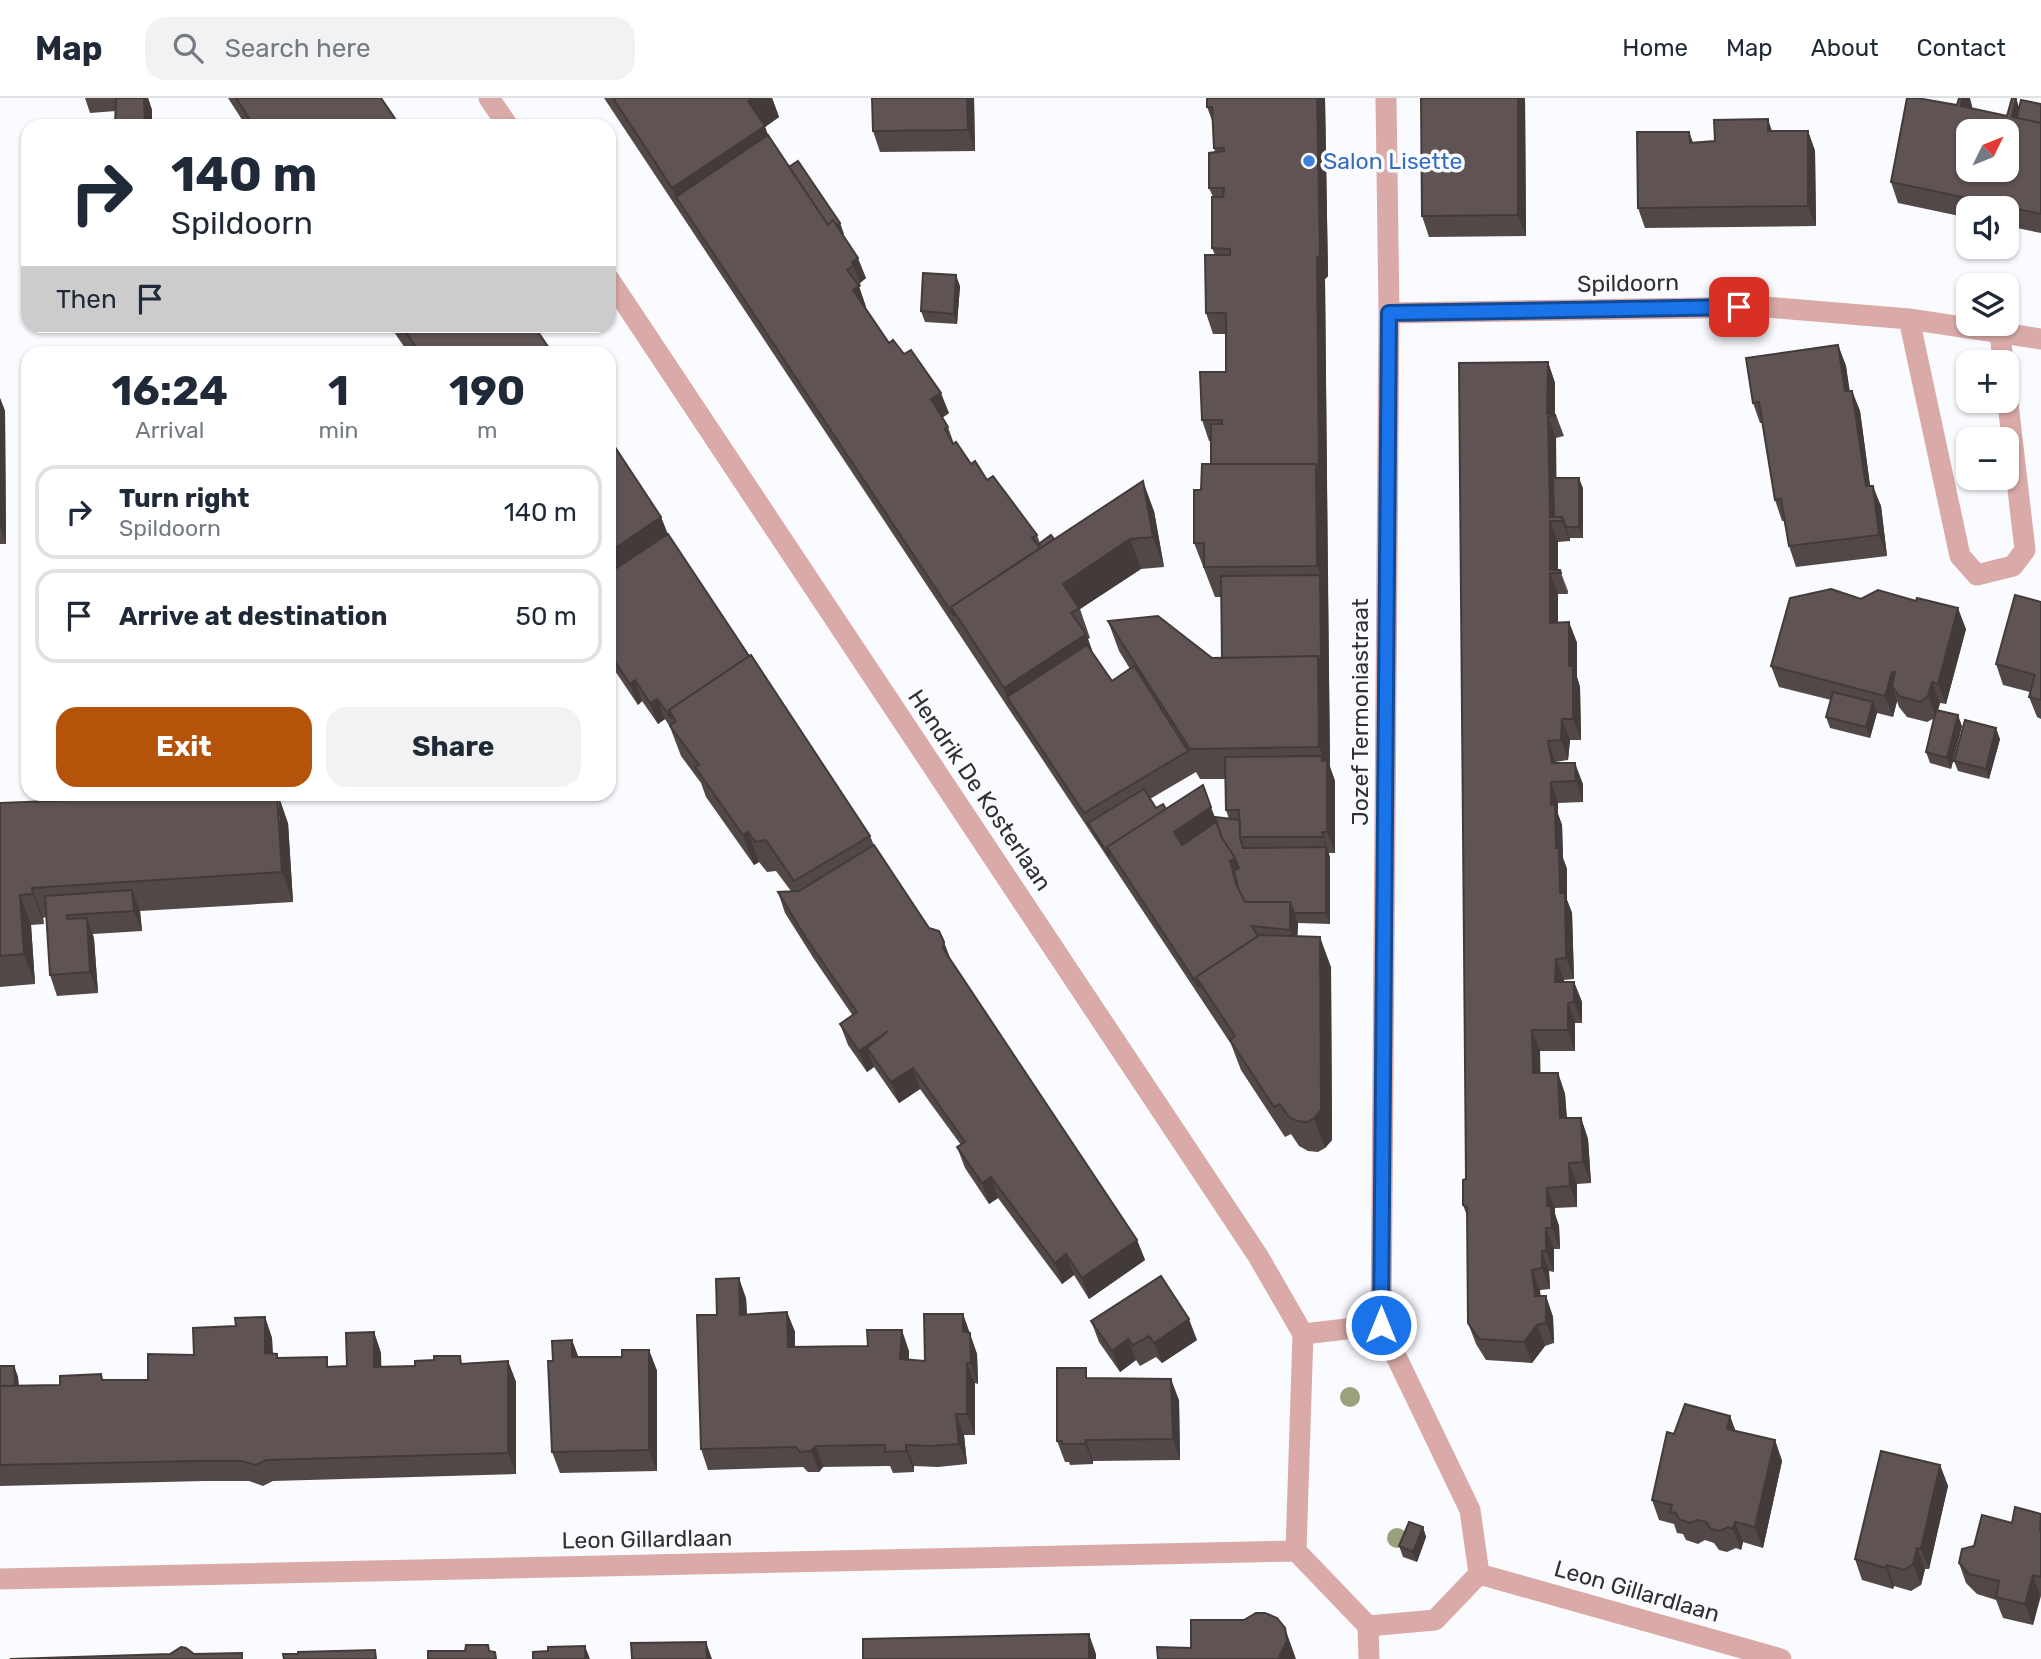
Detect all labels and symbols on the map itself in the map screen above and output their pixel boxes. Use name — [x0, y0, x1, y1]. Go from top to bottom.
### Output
north arrow — [1956, 119, 2020, 182]
place label: Salon Lisette — [1323, 147, 1462, 175]
marker: Salon Lisette — [1301, 153, 1317, 169]
street label: Spildoorn — [1577, 268, 1679, 298]
pin — [1709, 277, 1769, 337]
street label: Jozef Termoniastraat — [1346, 598, 1374, 826]
street label: Hendrik De Kosterlaan — [902, 684, 1058, 896]
position arrow — [1344, 1288, 1418, 1362]
street label: Leon Gillardlaan — [561, 1524, 733, 1554]
street label: Leon Gillardlaan — [1551, 1554, 1723, 1628]

